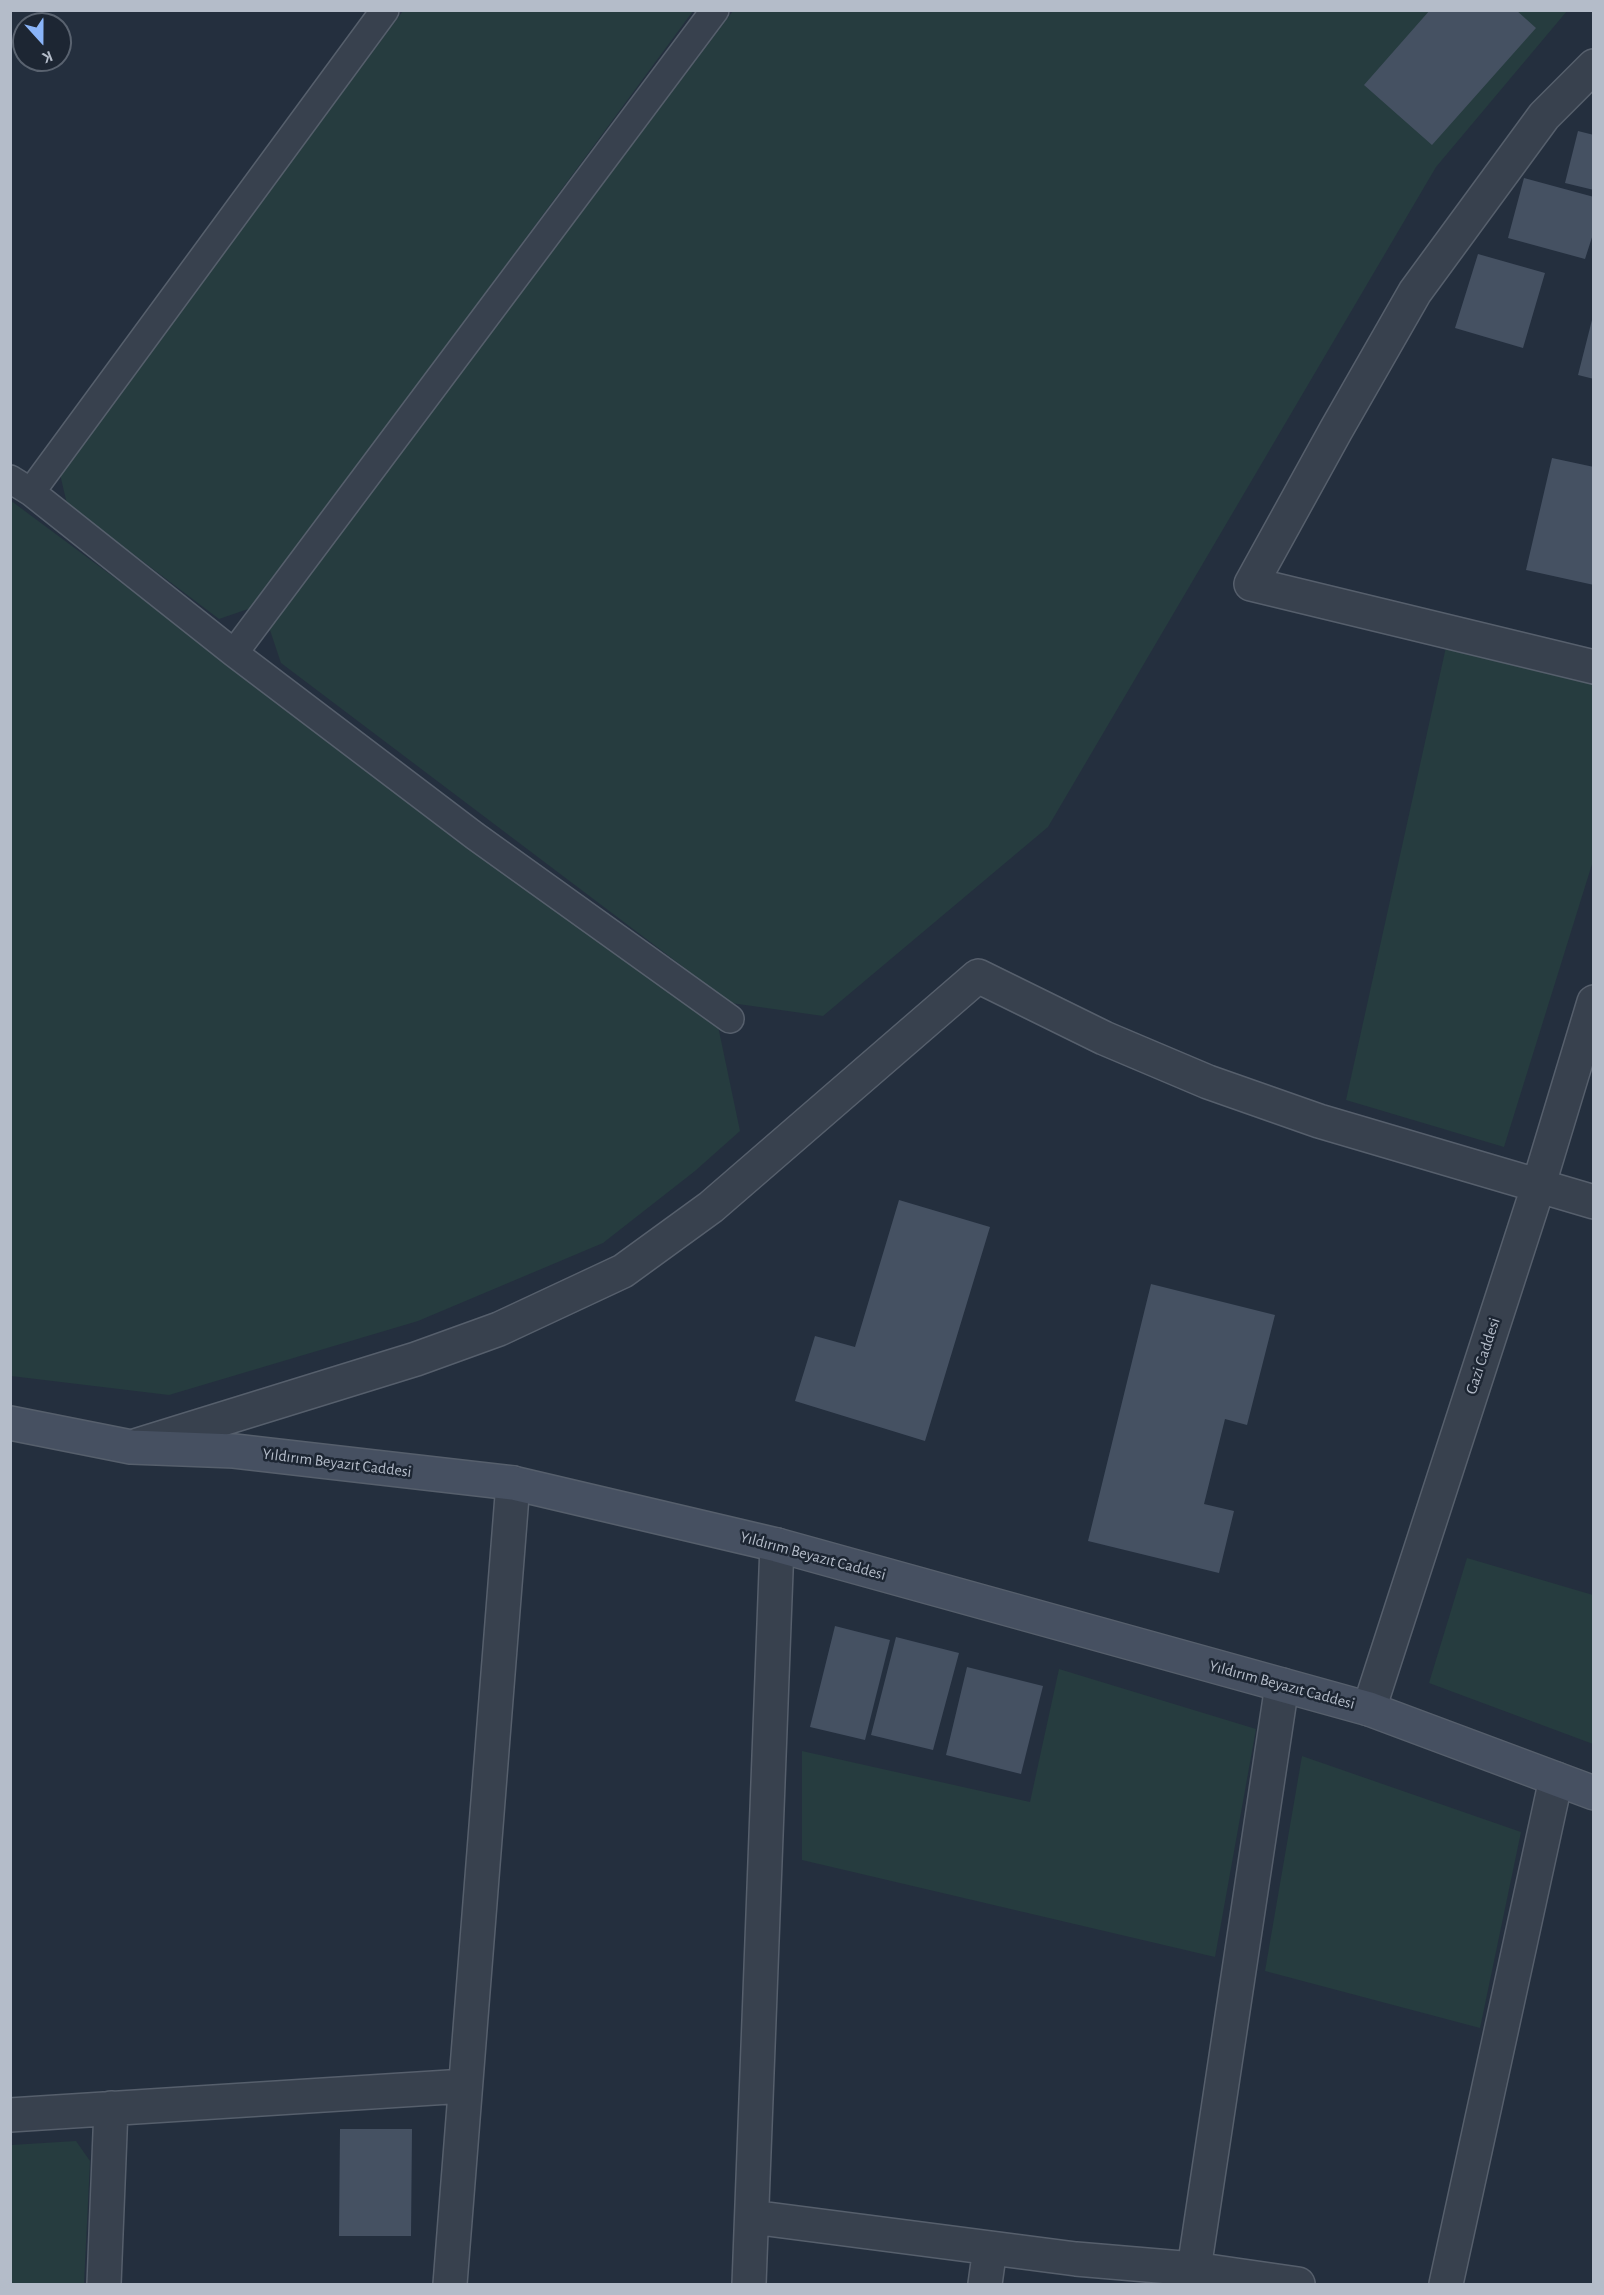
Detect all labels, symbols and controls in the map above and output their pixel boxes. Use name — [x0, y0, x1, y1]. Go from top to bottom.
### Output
north arrow — [12, 12, 72, 72]
text: K — [41, 48, 55, 66]
street label: Gazi Caddesi — [1462, 1315, 1504, 1397]
street label: Yıldırım Beyazıt Caddesi — [261, 1444, 413, 1482]
street label: Yıldırım Beyazıt Caddesi — [738, 1527, 888, 1585]
street label: Yıldırım Beyazıt Caddesi — [1207, 1656, 1357, 1714]

